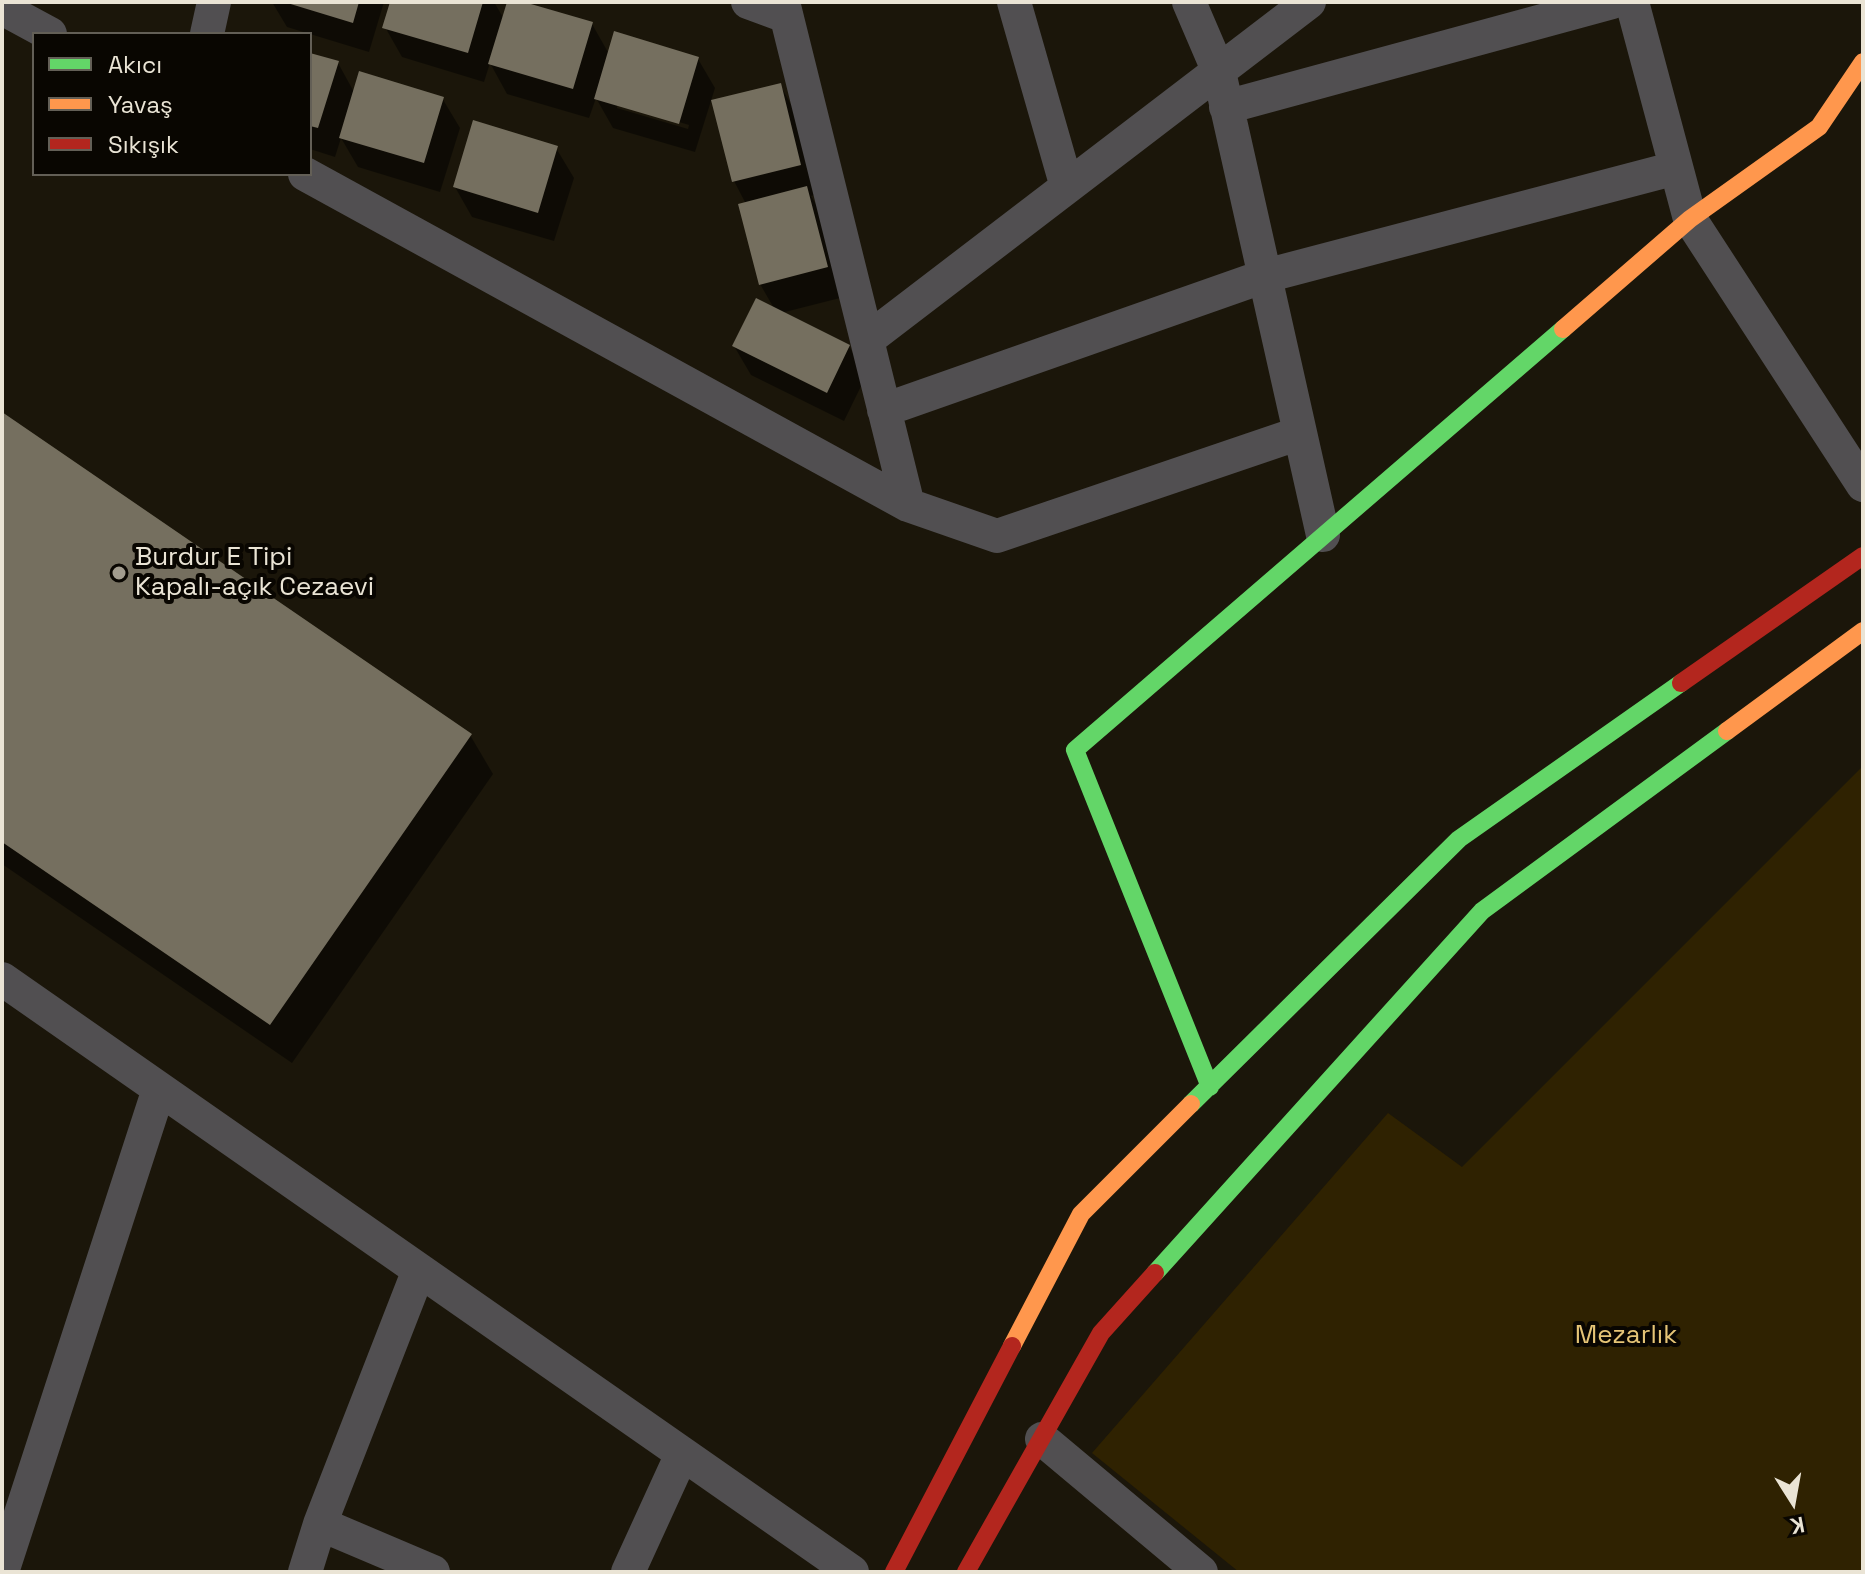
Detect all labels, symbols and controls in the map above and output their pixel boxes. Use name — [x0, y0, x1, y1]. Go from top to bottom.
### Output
legend — [32, 32, 312, 176]
text: Akıcı — [108, 49, 162, 80]
text: Yavaş — [108, 89, 173, 120]
text: Sıkışık — [108, 129, 179, 160]
place label: Burdur E Tipi Kapalı-açık Cezaevi — [135, 542, 374, 604]
marker: Burdur E Tipi Kapalı-açık Cezaevi — [110, 564, 128, 582]
park label: Mezarlık — [1575, 1320, 1677, 1352]
north arrow — [1753, 1462, 1833, 1542]
text: K — [1788, 1511, 1807, 1541]

